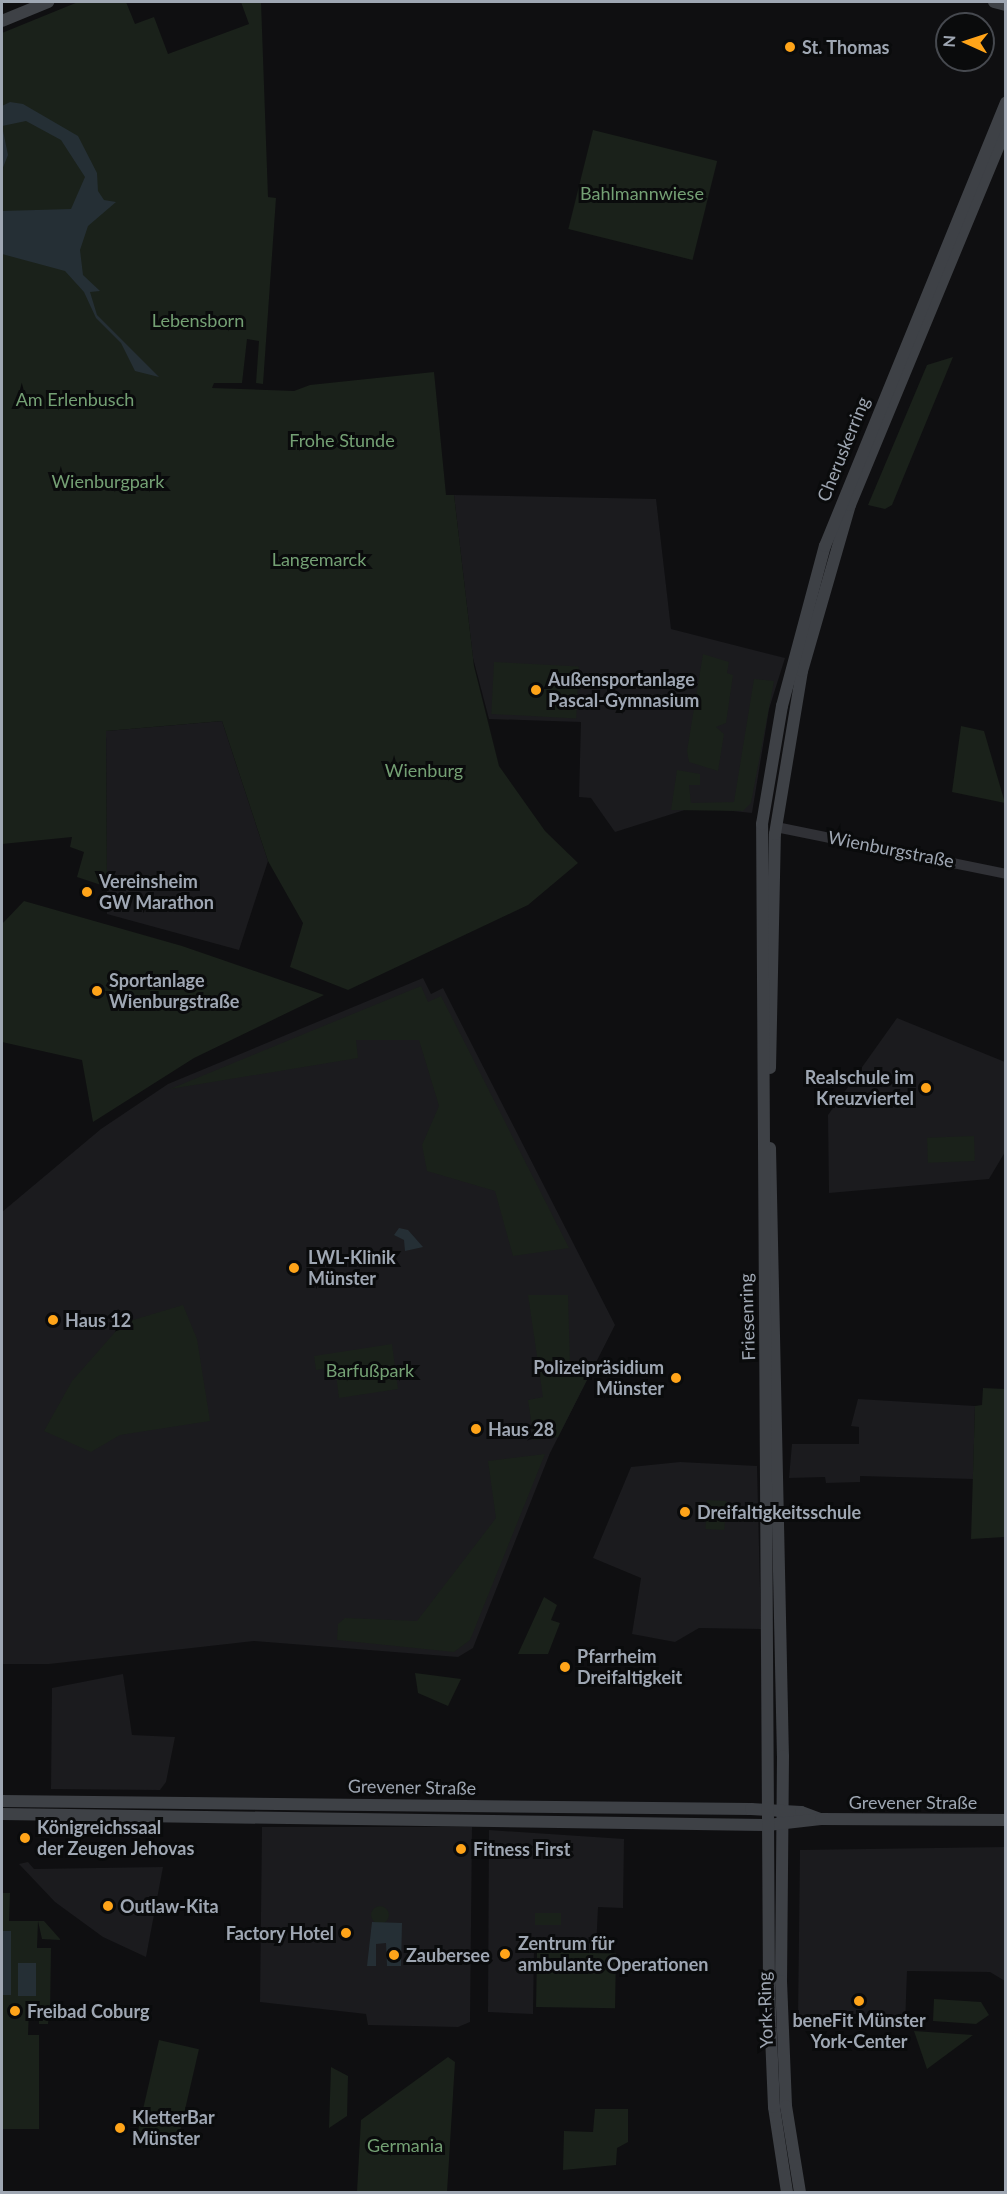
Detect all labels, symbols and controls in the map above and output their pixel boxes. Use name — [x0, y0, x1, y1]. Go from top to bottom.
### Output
north arrow — [935, 12, 995, 72]
text: N — [939, 34, 958, 48]
place label: St. Thomas — [802, 36, 890, 58]
marker: St. Thomas — [783, 40, 797, 54]
park label: Bahlmannwiese — [580, 182, 704, 204]
park label: Lebensborn — [152, 309, 244, 331]
park label: Am Erlenbusch — [16, 388, 134, 410]
street label: Cheruskerring — [812, 394, 874, 504]
park label: Frohe Stunde — [289, 429, 395, 451]
park label: Wienburgpark — [52, 470, 164, 492]
park label: Langemarck — [272, 548, 366, 570]
place label: Außensportanlage Pascal-Gymnasium — [548, 669, 699, 712]
marker: Außensportanlage Pascal-Gymnasium — [529, 683, 543, 697]
park label: Wienburg — [385, 759, 463, 781]
street label: Wienburgstraße — [826, 826, 956, 872]
place label: Vereinsheim GW Marathon — [99, 871, 214, 914]
marker: Vereinsheim GW Marathon — [80, 885, 94, 899]
place label: Sportanlage Wienburgstraße — [109, 970, 239, 1012]
marker: Sportanlage Wienburgstraße — [90, 984, 104, 998]
place label: Realschule im Kreuzviertel — [805, 1067, 914, 1110]
marker: Realschule im Kreuzviertel — [919, 1081, 933, 1095]
place label: LWL-Klinik Münster — [308, 1247, 396, 1290]
marker: LWL-Klinik Münster — [285, 1259, 303, 1277]
street label: Friesenring — [735, 1273, 759, 1361]
place label: Haus 12 — [65, 1309, 131, 1331]
marker: Haus 12 — [46, 1313, 60, 1327]
place label: Polizeipräsidium Münster — [533, 1357, 664, 1400]
park label: Barfußpark — [326, 1359, 414, 1381]
marker: Polizeipräsidium Münster — [669, 1371, 683, 1385]
place label: Haus 28 — [488, 1418, 554, 1440]
marker: Haus 28 — [469, 1422, 483, 1436]
place label: Dreifaltigkeitsschule — [697, 1501, 861, 1523]
marker: Dreifaltigkeitsschule — [678, 1505, 692, 1519]
place label: Pfarrheim Dreifaltigkeit — [577, 1646, 682, 1688]
marker: Pfarrheim Dreifaltigkeit — [558, 1660, 572, 1674]
street label: Grevener Straße — [347, 1775, 477, 1799]
street label: Grevener Straße — [849, 1791, 977, 1813]
place label: Königreichssaal der Zeugen Jehovas — [37, 1817, 195, 1860]
marker: Königreichssaal der Zeugen Jehovas — [18, 1831, 32, 1845]
place label: Fitness First — [473, 1838, 570, 1860]
marker: Fitness First — [454, 1842, 468, 1856]
place label: Outlaw-Kita — [120, 1895, 219, 1917]
marker: Outlaw-Kita — [101, 1899, 115, 1913]
place label: Factory Hotel — [225, 1922, 334, 1944]
marker: Factory Hotel — [339, 1926, 353, 1940]
place label: Zentrum für ambulante Operationen — [518, 1933, 708, 1976]
place label: Zaubersee — [406, 1944, 490, 1966]
marker: Zentrum für ambulante Operationen — [496, 1945, 514, 1963]
marker: Zaubersee — [387, 1948, 401, 1962]
street label: York-Ring — [753, 1971, 777, 2049]
marker: beneFit Münster York-Center — [852, 1994, 866, 2008]
place label: Freibad Coburg — [27, 2000, 150, 2022]
marker: Freibad Coburg — [8, 2004, 22, 2018]
place label: beneFit Münster York-Center — [792, 2010, 926, 2052]
place label: KletterBar Münster — [132, 2107, 215, 2150]
marker: KletterBar Münster — [113, 2121, 127, 2135]
park label: Germania — [367, 2134, 443, 2156]

